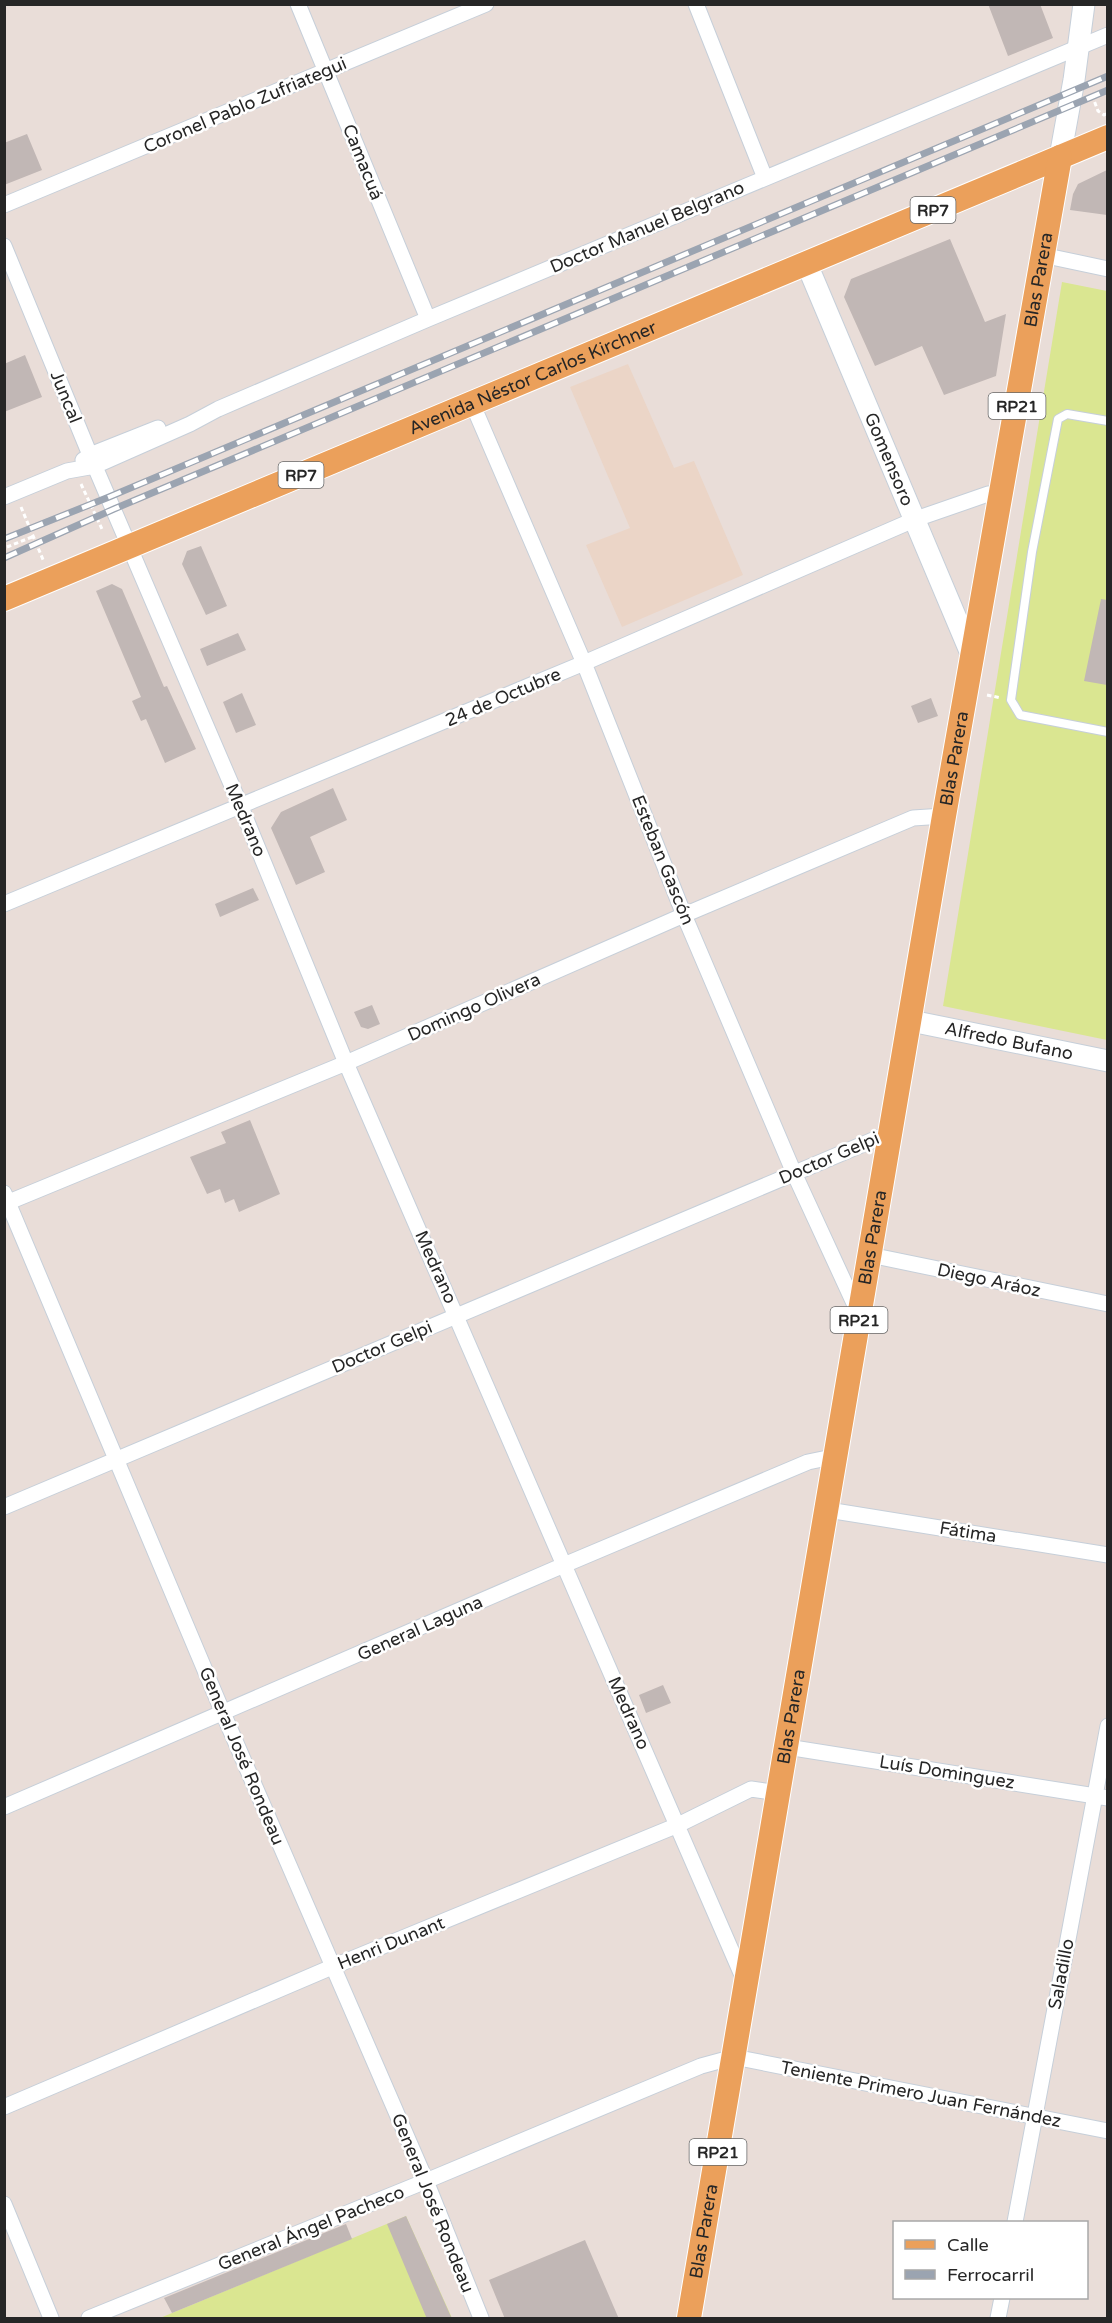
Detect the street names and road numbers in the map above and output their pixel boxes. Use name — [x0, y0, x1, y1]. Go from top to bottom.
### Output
street label: Coronel Pablo Zufriategui — [140, 52, 350, 158]
street label: Camacuá — [338, 121, 388, 203]
street label: Doctor Manuel Belgrano — [547, 176, 748, 278]
road number: RP7 — [910, 197, 956, 223]
street label: Blas Parera — [1019, 231, 1058, 329]
street label: Avenida Néstor Carlos Kirchner — [405, 316, 660, 439]
street label: Juncal — [46, 368, 86, 426]
road number: RP21 — [988, 393, 1046, 419]
street label: Gomensoro — [860, 409, 919, 509]
road number: RP7 — [278, 462, 324, 488]
street label: 24 de Octubre — [442, 663, 564, 731]
street label: Blas Parera — [935, 709, 973, 808]
street label: Medrano — [221, 780, 271, 860]
street label: Esteban Gascón — [627, 792, 699, 928]
street label: Domingo Olivera — [404, 968, 544, 1046]
street label: Alfredo Bufano — [943, 1017, 1075, 1065]
street label: Doctor Gelpi — [775, 1127, 883, 1189]
street label: Blas Parera — [854, 1188, 891, 1287]
street label: Medrano — [410, 1227, 462, 1307]
street label: Diego Aráoz — [935, 1258, 1043, 1302]
road number: RP21 — [830, 1307, 888, 1333]
street label: Doctor Gelpi — [328, 1316, 436, 1378]
street label: Fátima — [938, 1517, 998, 1547]
street label: General Laguna — [354, 1590, 486, 1666]
street label: General José Rondeau — [195, 1664, 289, 1848]
street label: Blas Parera — [772, 1667, 810, 1766]
street label: Medrano — [603, 1673, 655, 1753]
street label: Luís Dominguez — [878, 1750, 1016, 1794]
street label: Henri Dunant — [334, 1911, 448, 1974]
street label: Saladillo — [1043, 1937, 1079, 2011]
street label: Teniente Primero Juan Fernández — [779, 2056, 1063, 2132]
street label: General José Rondeau — [387, 2110, 479, 2296]
road number: RP21 — [690, 2139, 746, 2165]
street label: General Ángel Pacheco — [215, 2180, 407, 2275]
street label: Blas Parera — [685, 2182, 723, 2280]

